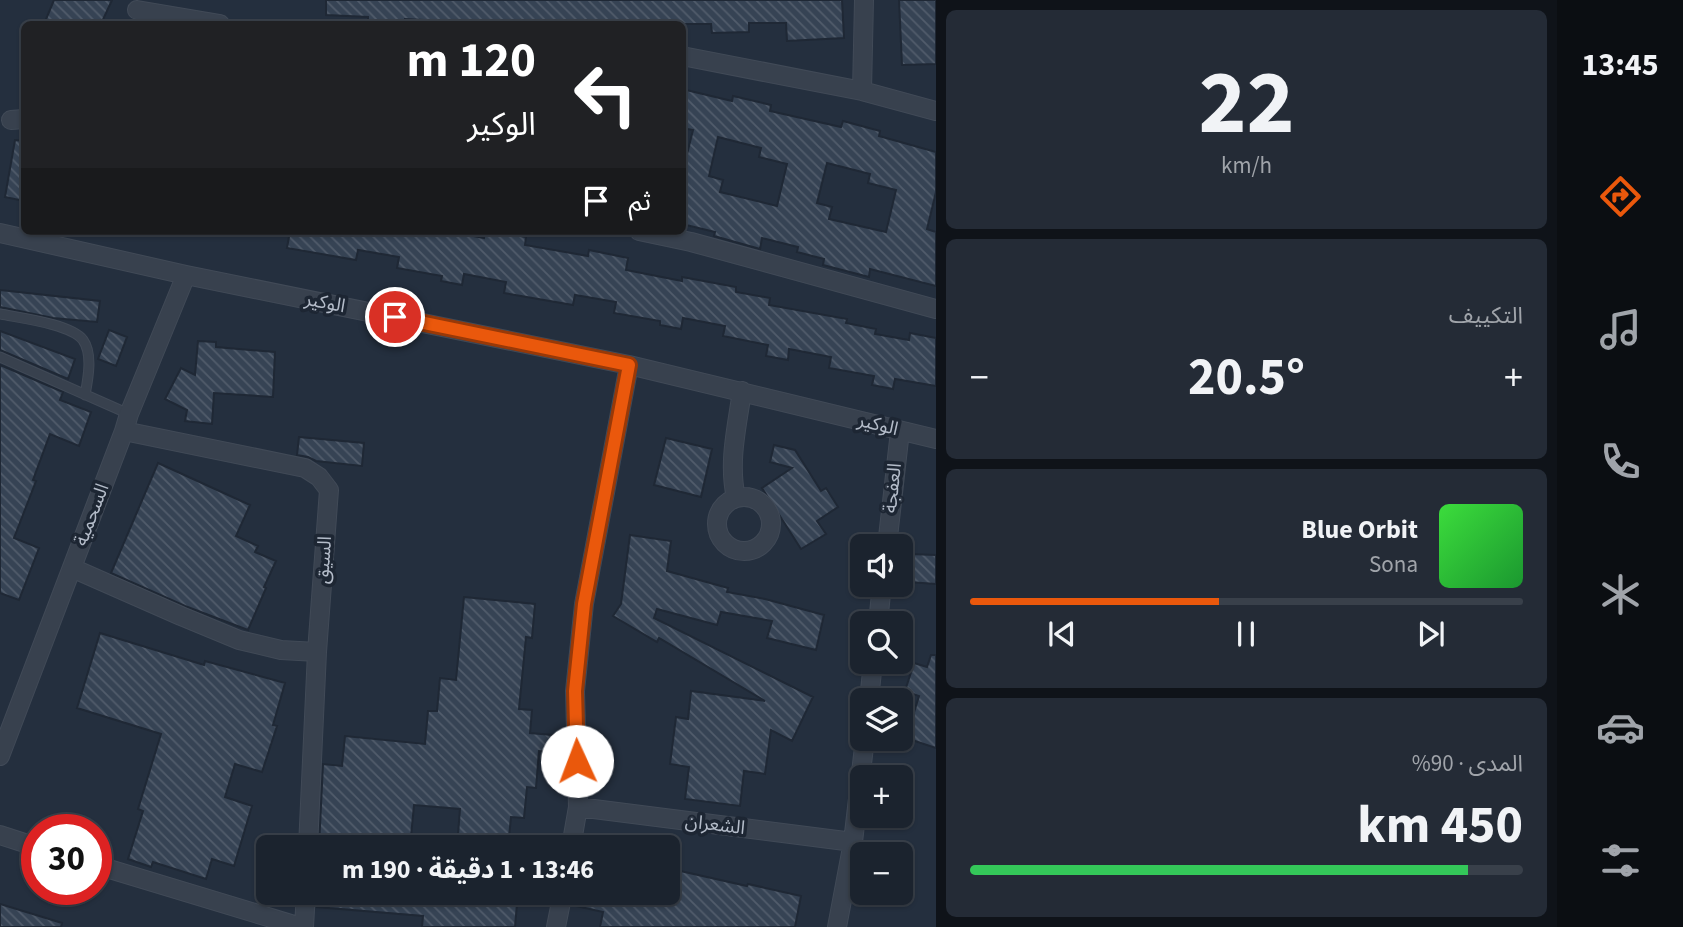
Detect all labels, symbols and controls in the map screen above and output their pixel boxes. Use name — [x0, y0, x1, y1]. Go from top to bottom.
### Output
text: 120 m — [407, 26, 536, 96]
text: 22 — [1198, 39, 1295, 168]
text: 13:45 — [1581, 42, 1659, 88]
icon: left — [560, 49, 651, 140]
text: الوكير — [467, 102, 536, 148]
text: km/h — [1221, 149, 1272, 182]
icon: directions — [1596, 172, 1645, 221]
icon: arrive — [577, 182, 615, 220]
text: ثم — [629, 183, 651, 220]
street label: الوكير — [301, 286, 348, 320]
pin — [365, 287, 425, 347]
icon: arrive — [376, 298, 414, 336]
text: التكييف — [1449, 299, 1523, 332]
icon: music — [1596, 305, 1645, 354]
text: 20.5° — [1188, 341, 1305, 415]
text: − — [970, 351, 989, 405]
text: + — [1504, 351, 1523, 405]
street label: الوكير — [854, 407, 901, 443]
icon: phone — [1596, 437, 1645, 486]
street label: العفجة — [877, 462, 909, 514]
street label: السحمية — [68, 480, 116, 550]
text: Blue Orbit — [1301, 511, 1418, 548]
map controls — [850, 534, 913, 905]
button: sound — [850, 534, 913, 597]
street label: السيق — [309, 535, 339, 585]
text: Sona — [1369, 548, 1418, 581]
icon: climate — [1596, 570, 1645, 619]
button: search — [850, 611, 913, 674]
icon: previous — [1043, 615, 1081, 653]
icon: pause — [1227, 615, 1265, 653]
icon: next — [1412, 615, 1450, 653]
button: layers — [850, 688, 913, 751]
icon: car — [1596, 703, 1645, 752]
position arrow — [540, 724, 614, 798]
text: المدى · 90% — [1412, 747, 1523, 780]
button: + — [850, 765, 913, 828]
text: 450 km — [1357, 789, 1523, 863]
street label: الشعران — [684, 808, 746, 842]
speed limit sign: 30 — [21, 814, 112, 905]
icon: filters — [1596, 836, 1645, 885]
button: − — [850, 842, 913, 905]
text: 13:46 · 1 دقيقة · 190 m — [342, 851, 594, 888]

